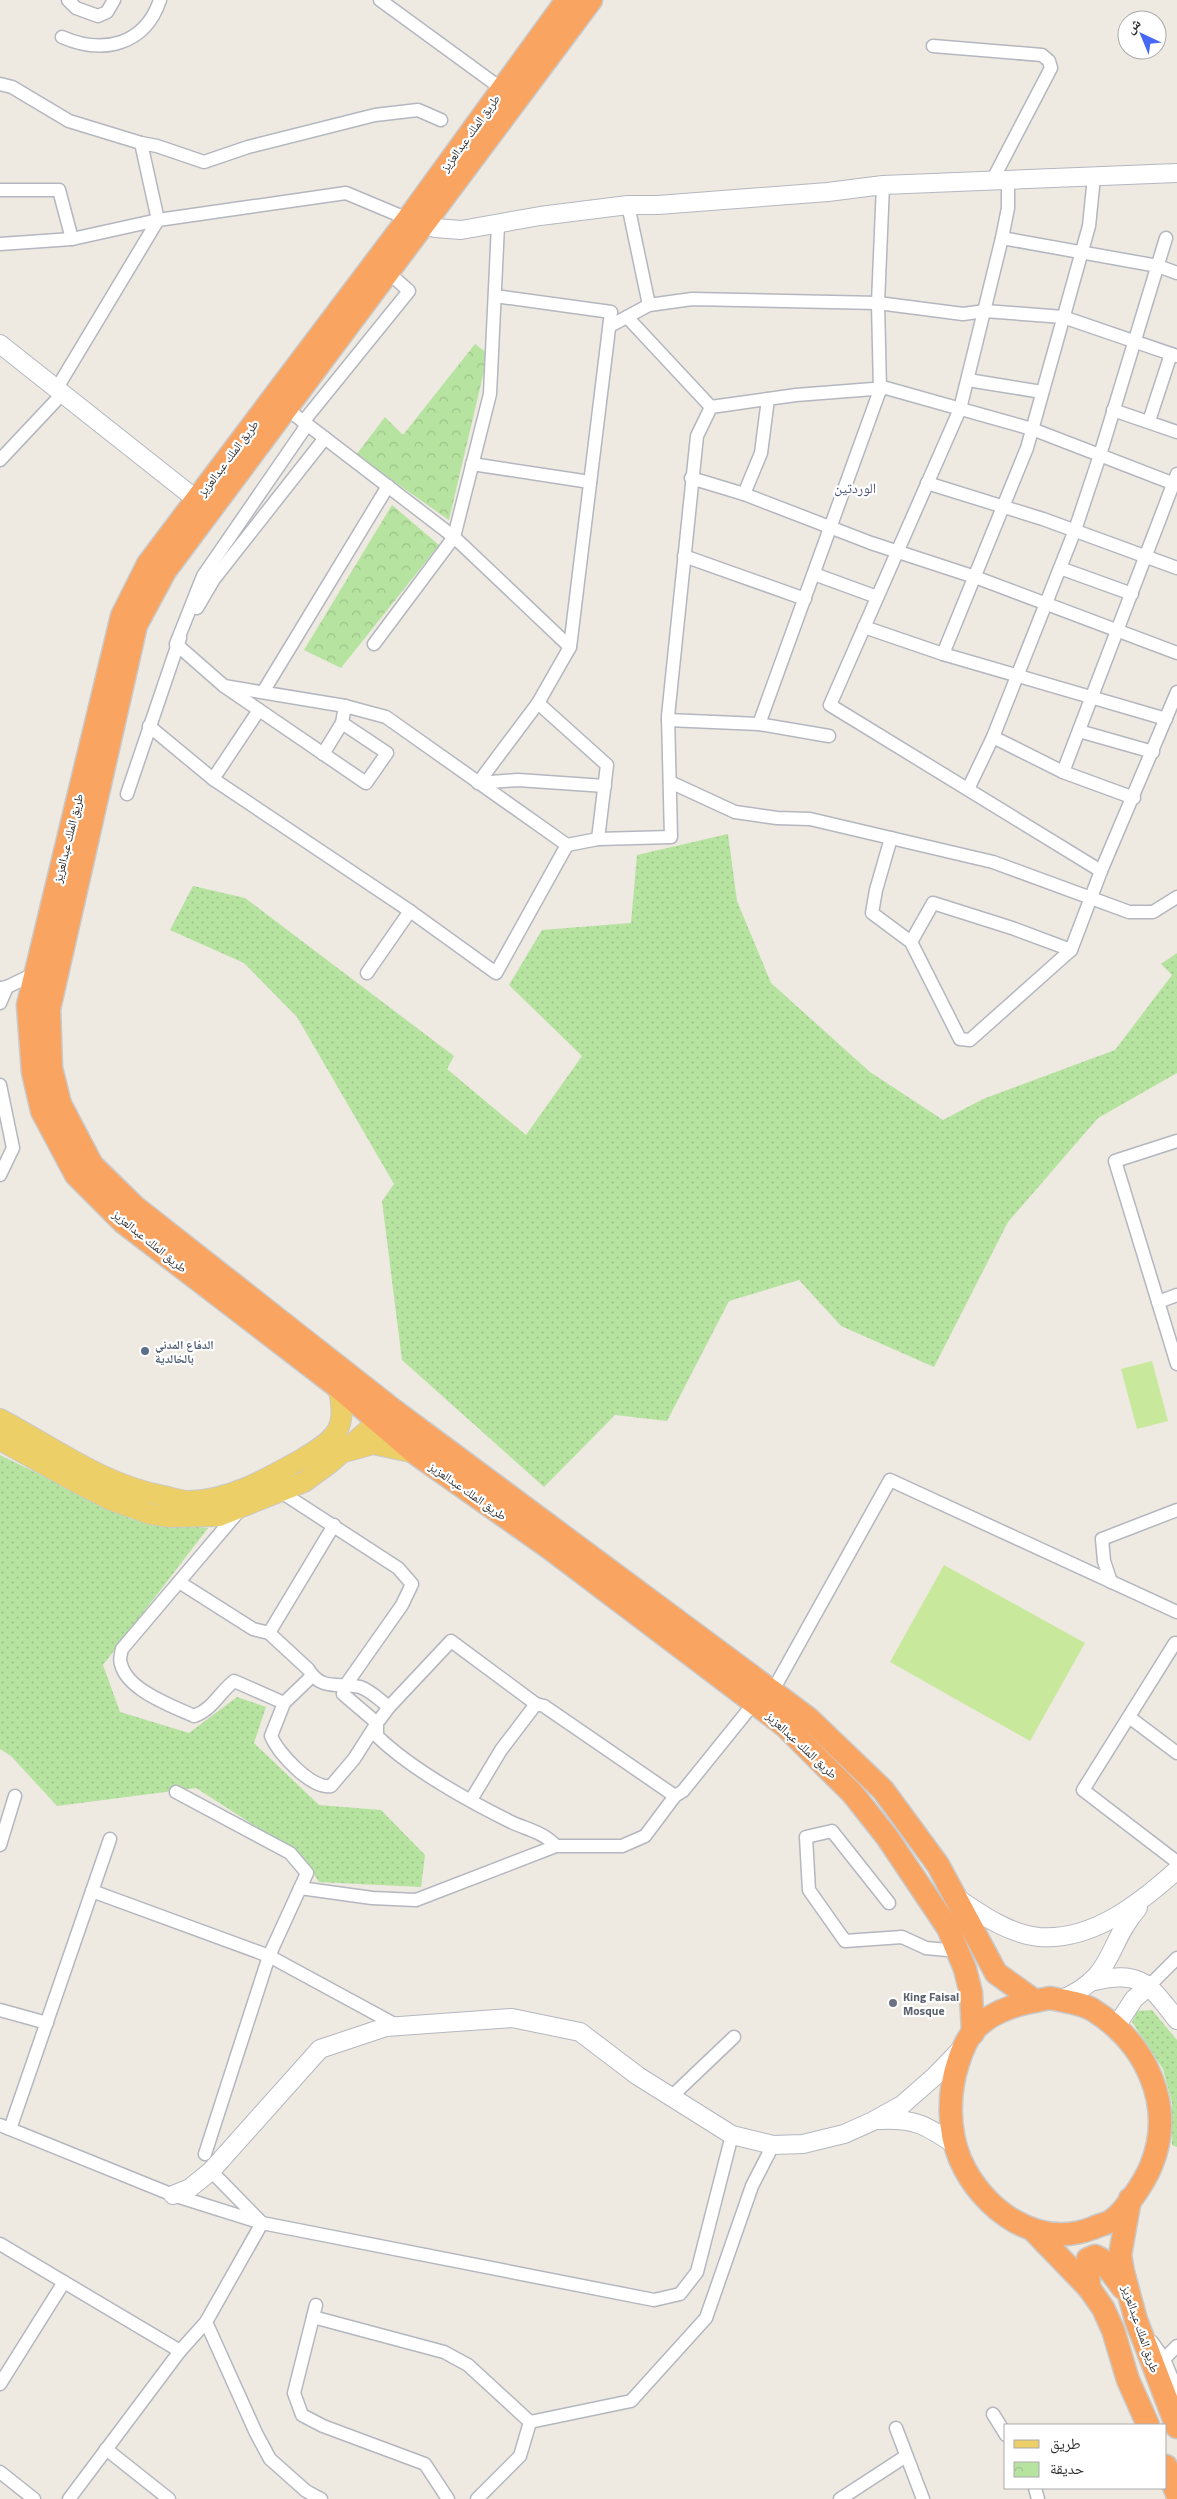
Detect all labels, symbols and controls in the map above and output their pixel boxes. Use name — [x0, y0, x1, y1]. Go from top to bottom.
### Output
north arrow — [1117, 10, 1167, 60]
text: ش — [1120, 12, 1145, 38]
street label: طريق الملك عبدالعزيز — [435, 90, 505, 176]
street label: طريق الملك عبدالعزيز — [192, 416, 263, 501]
district label: الوردتين — [834, 477, 876, 498]
street label: طريق الملك عبدالعزيز — [47, 791, 88, 886]
street label: طريق الملك عبدالعزيز — [108, 1204, 192, 1277]
place label: الدفاع المدني بالخالدية — [155, 1335, 214, 1368]
marker: الدفاع المدني بالخالدية — [139, 1345, 151, 1357]
street label: طريق الملك عبدالعزيز — [424, 1456, 511, 1525]
street label: طريق الملك عبدالعزيز — [761, 1706, 842, 1783]
place label: King Faisal Mosque — [903, 1987, 959, 2020]
marker: King Faisal Mosque — [887, 1997, 899, 2009]
street label: طريق الملك عبدالعزيز — [1117, 2282, 1165, 2375]
legend — [1004, 2424, 1167, 2489]
text: طريق — [1050, 2432, 1081, 2455]
text: حديقة — [1050, 2457, 1085, 2480]

